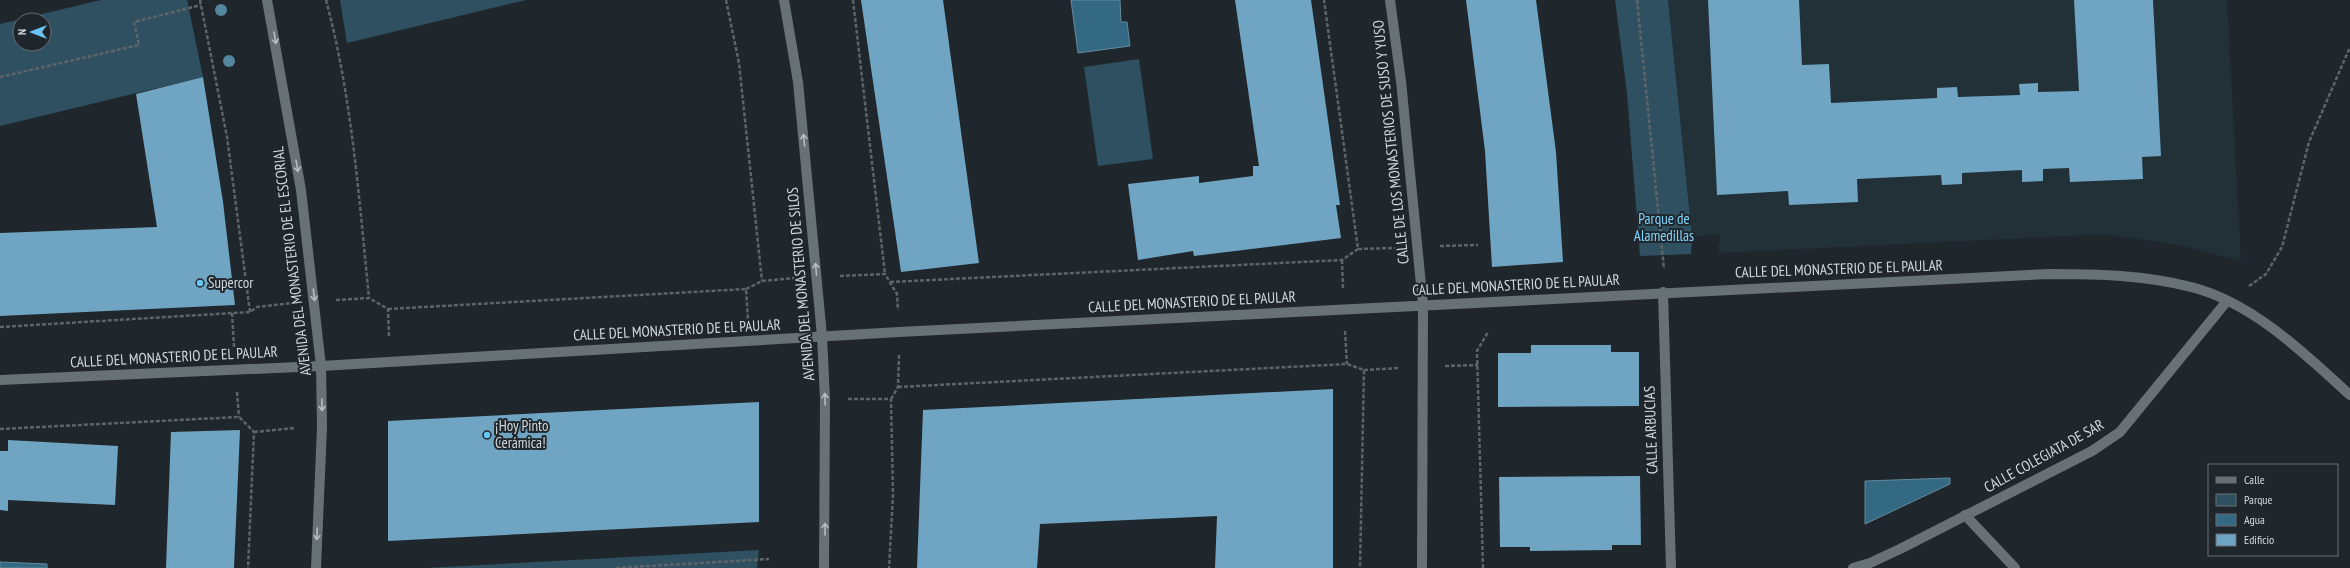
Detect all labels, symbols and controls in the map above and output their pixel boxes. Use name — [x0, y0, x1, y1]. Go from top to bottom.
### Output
north arrow — [12, 12, 52, 52]
street label: CALLE DE LOS MONASTERIOS DE SUSO Y YUSO — [1368, 19, 1413, 265]
text: N — [15, 29, 29, 35]
one-way arrow — [272, 31, 280, 44]
one-way arrow — [800, 134, 807, 147]
street label: AVENIDA DEL MONASTERIO DE EL ESCORIAL — [268, 144, 315, 377]
one-way arrow — [293, 159, 301, 172]
street label: AVENIDA DEL MONASTERIO DE SILOS — [783, 187, 818, 382]
park label: Parque de Alamedillas — [1634, 209, 1694, 245]
street label: CALLE DEL MONASTERIO DE EL PAULAR — [1735, 255, 1943, 282]
one-way arrow — [812, 263, 820, 276]
street label: CALLE DEL MONASTERIO DE EL PAULAR — [1412, 270, 1620, 299]
place label: Supercor — [208, 273, 254, 292]
marker: Supercor — [195, 278, 205, 288]
street label: CALLE DEL MONASTERIO DE EL PAULAR — [1088, 287, 1296, 316]
one-way arrow — [310, 288, 318, 301]
street label: CALLE DEL MONASTERIO DE EL PAULAR — [573, 315, 781, 344]
street label: CALLE DEL MONASTERIO DE EL PAULAR — [70, 342, 278, 371]
street label: CALLE ARBUCIAS — [1639, 386, 1662, 474]
one-way arrow — [821, 393, 829, 406]
one-way arrow — [318, 398, 326, 411]
street label: CALLE COLEGIATA DE SAR — [1981, 415, 2107, 496]
place label: ¡Hoy Pinto Cerámica! — [495, 416, 549, 452]
marker: ¡Hoy Pinto Cerámica! — [482, 430, 492, 440]
legend — [2208, 464, 2338, 556]
text: Calle — [2244, 472, 2265, 487]
text: Parque — [2244, 492, 2273, 507]
text: Agua — [2244, 512, 2265, 527]
one-way arrow — [821, 523, 829, 536]
one-way arrow — [313, 527, 321, 540]
text: Edificio — [2244, 532, 2274, 547]

